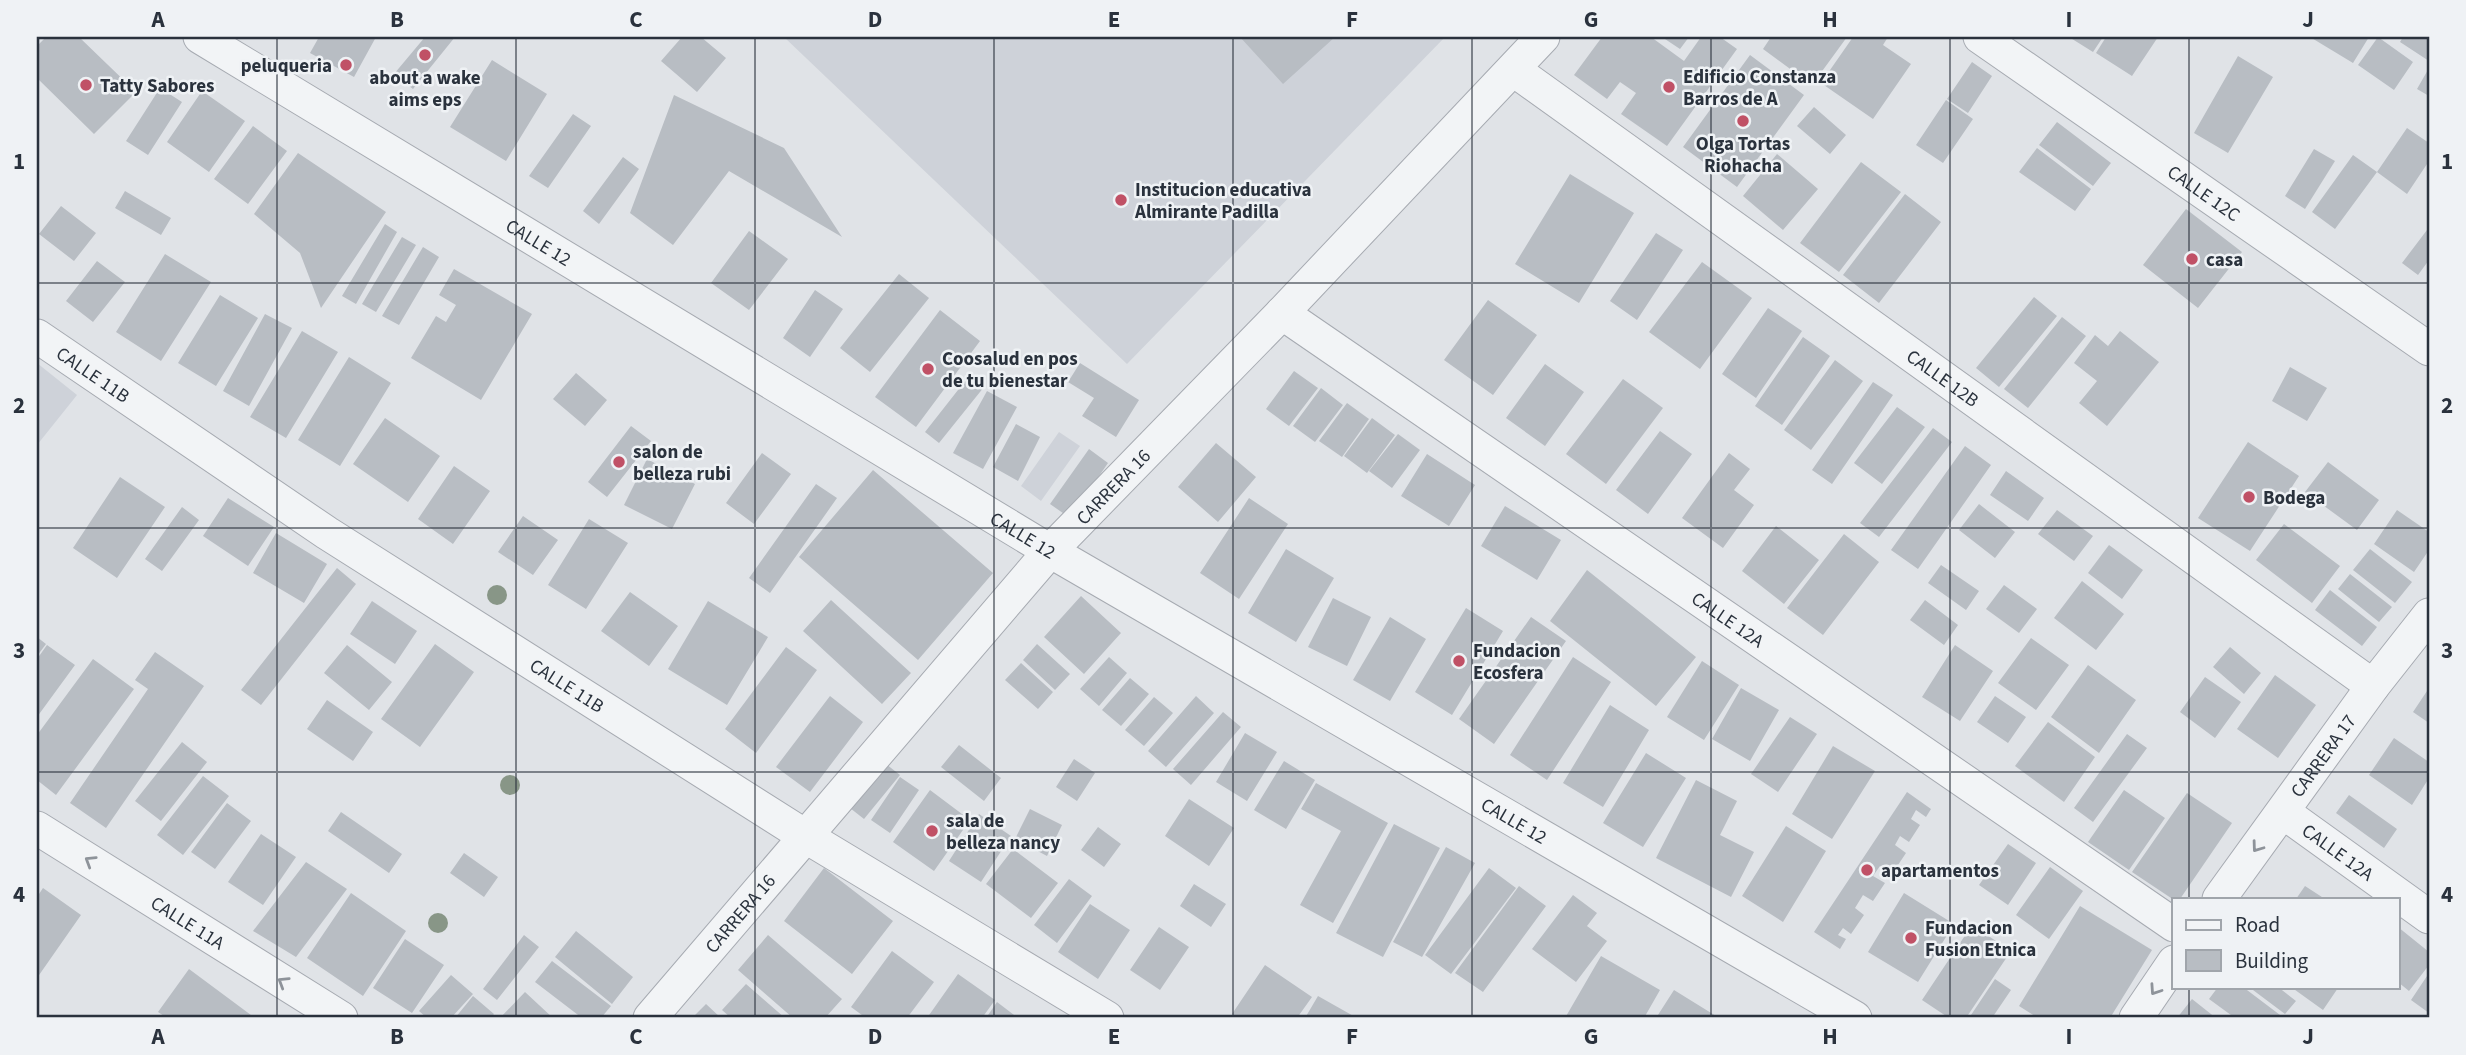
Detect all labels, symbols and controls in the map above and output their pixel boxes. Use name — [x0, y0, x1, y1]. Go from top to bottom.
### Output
text: A — [150, 3, 165, 36]
text: B — [390, 3, 404, 36]
text: C — [629, 3, 643, 36]
text: D — [868, 3, 882, 36]
text: E — [1108, 3, 1120, 36]
text: F — [1346, 3, 1358, 36]
text: G — [1584, 3, 1598, 36]
text: H — [1822, 3, 1838, 36]
text: I — [2066, 3, 2072, 36]
text: J — [2302, 3, 2314, 36]
marker: about a wake aims eps — [417, 47, 433, 63]
place label: peluqueria — [241, 53, 332, 80]
marker: peluqueria — [338, 57, 354, 73]
place label: Edificio Constanza Barros de A — [1683, 64, 1836, 113]
place label: about a wake aims eps — [369, 65, 481, 114]
place label: Tatty Sabores — [100, 73, 215, 100]
marker: Tatty Sabores — [78, 77, 94, 93]
marker: Edificio Constanza Barros de A — [1661, 79, 1677, 95]
marker: Olga Tortas Riohacha — [1735, 113, 1751, 129]
place label: Olga Tortas Riohacha — [1696, 131, 1790, 180]
text: 1 — [13, 145, 25, 178]
text: 1 — [2441, 145, 2453, 178]
street label: CALLE 12C — [2161, 159, 2245, 229]
place label: Institucion educativa Almirante Padilla — [1134, 177, 1312, 226]
marker: Institucion educativa Almirante Padilla — [1113, 192, 1129, 208]
street label: CALLE 12 — [500, 213, 576, 273]
place label: casa — [2206, 247, 2243, 274]
marker: casa — [2184, 251, 2200, 267]
street label: CALLE 11B — [50, 341, 135, 410]
street label: CALLE 12B — [1900, 344, 1984, 414]
place label: Coosalud en pos de tu bienestar — [942, 346, 1078, 395]
marker: Coosalud en pos de tu bienestar — [920, 361, 936, 377]
text: 2 — [13, 389, 25, 422]
text: 2 — [2441, 389, 2453, 422]
place label: salon de belleza rubi — [633, 439, 731, 488]
street label: CARRERA 16 — [1071, 444, 1157, 532]
marker: salon de belleza rubi — [611, 454, 627, 470]
place label: Bodega — [2263, 485, 2325, 512]
marker: Bodega — [2241, 489, 2257, 505]
street label: CALLE 12 — [984, 506, 1060, 566]
street label: CALLE 12A — [1686, 586, 1770, 655]
text: 3 — [13, 634, 25, 667]
text: 3 — [2441, 634, 2453, 667]
place label: Fundacion Ecosfera — [1473, 638, 1561, 687]
street label: CALLE 11B — [524, 653, 609, 720]
marker: Fundacion Ecosfera — [1451, 653, 1467, 669]
street label: CARRERA 17 — [2285, 709, 2363, 804]
street label: CALLE 12 — [1475, 792, 1552, 851]
place label: sala de belleza nancy — [946, 808, 1060, 857]
street label: CALLE 12A — [2296, 818, 2379, 888]
marker: sala de belleza nancy — [924, 823, 940, 839]
one-way arrow — [2253, 839, 2266, 851]
one-way arrow — [85, 857, 98, 870]
place label: apartamentos — [1881, 858, 1999, 885]
marker: apartamentos — [1859, 862, 1875, 878]
street label: CARRERA 16 — [699, 869, 783, 960]
text: 4 — [13, 878, 25, 911]
text: 4 — [2441, 878, 2453, 911]
street label: CALLE 11A — [145, 890, 230, 957]
legend — [2172, 898, 2400, 988]
text: Road — [2235, 910, 2280, 940]
place label: Fundacion Fusion Etnica — [1925, 915, 2036, 964]
marker: Fundacion Fusion Etnica — [1903, 930, 1919, 946]
text: Building — [2235, 946, 2309, 976]
one-way arrow — [278, 978, 291, 990]
one-way arrow — [2150, 983, 2163, 996]
text: A — [150, 1020, 165, 1053]
text: B — [390, 1020, 404, 1053]
text: C — [629, 1020, 643, 1053]
text: D — [868, 1020, 882, 1053]
text: E — [1108, 1020, 1120, 1053]
text: F — [1346, 1020, 1358, 1053]
text: G — [1584, 1020, 1598, 1053]
text: H — [1822, 1020, 1838, 1053]
text: I — [2066, 1020, 2072, 1053]
text: J — [2302, 1020, 2314, 1053]

